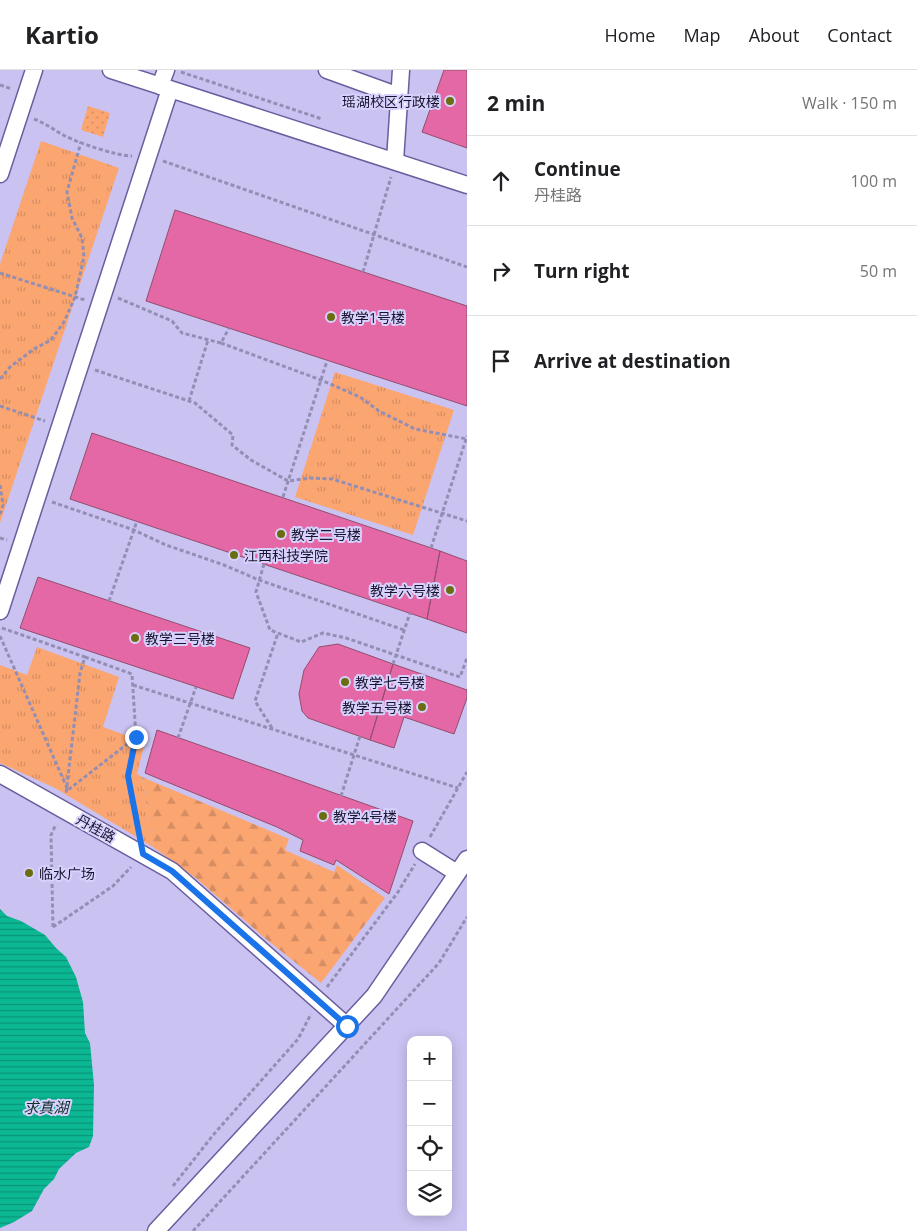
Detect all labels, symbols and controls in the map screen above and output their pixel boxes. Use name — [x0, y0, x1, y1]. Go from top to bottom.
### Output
text: Kartio — [25, 18, 99, 51]
text: Home — [605, 23, 655, 47]
text: Map — [683, 23, 721, 47]
text: About — [749, 23, 799, 47]
text: Contact — [827, 23, 892, 47]
text: 2 min — [487, 89, 545, 117]
place label: 瑶湖校区行政楼 — [342, 92, 440, 111]
text: Walk · 150 m — [802, 92, 897, 114]
marker: 瑶湖校区行政楼 — [444, 95, 456, 107]
text: Continue — [534, 156, 621, 182]
icon: ahead — [487, 167, 515, 195]
text: 100 m — [851, 170, 897, 192]
text: 丹桂路 — [534, 184, 582, 206]
icon: right — [487, 257, 515, 285]
text: Turn right — [534, 258, 629, 284]
text: 50 m — [860, 260, 897, 282]
place label: 教学1号楼 — [341, 308, 405, 327]
marker: 教学1号楼 — [325, 311, 337, 323]
icon: arrive — [487, 347, 515, 375]
text: Arrive at destination — [534, 348, 731, 374]
place label: 教学二号楼 — [291, 525, 361, 544]
marker: 教学二号楼 — [275, 528, 287, 540]
place label: 江西科技学院 — [244, 546, 328, 565]
marker: 江西科技学院 — [228, 549, 240, 561]
place label: 教学六号楼 — [370, 581, 440, 600]
marker: 教学六号楼 — [444, 584, 456, 596]
place label: 教学三号楼 — [145, 629, 215, 648]
marker: 教学三号楼 — [129, 632, 141, 644]
place label: 教学七号楼 — [355, 673, 425, 692]
marker: 教学七号楼 — [339, 676, 351, 688]
place label: 教学五号楼 — [342, 698, 412, 717]
marker: 教学五号楼 — [416, 701, 428, 713]
route end — [125, 726, 148, 749]
place label: 教学4号楼 — [333, 807, 397, 826]
street label: 丹桂路 — [73, 810, 119, 846]
marker: 教学4号楼 — [317, 810, 329, 822]
place label: 临水广场 — [39, 864, 95, 883]
marker: 临水广场 — [23, 867, 35, 879]
route start — [336, 1015, 359, 1038]
map controls — [407, 1036, 452, 1216]
button: + — [407, 1036, 452, 1081]
button: − — [407, 1081, 452, 1126]
water label: 求真湖 — [23, 1097, 70, 1117]
button: locate — [407, 1126, 452, 1171]
button: layers — [407, 1171, 452, 1216]

